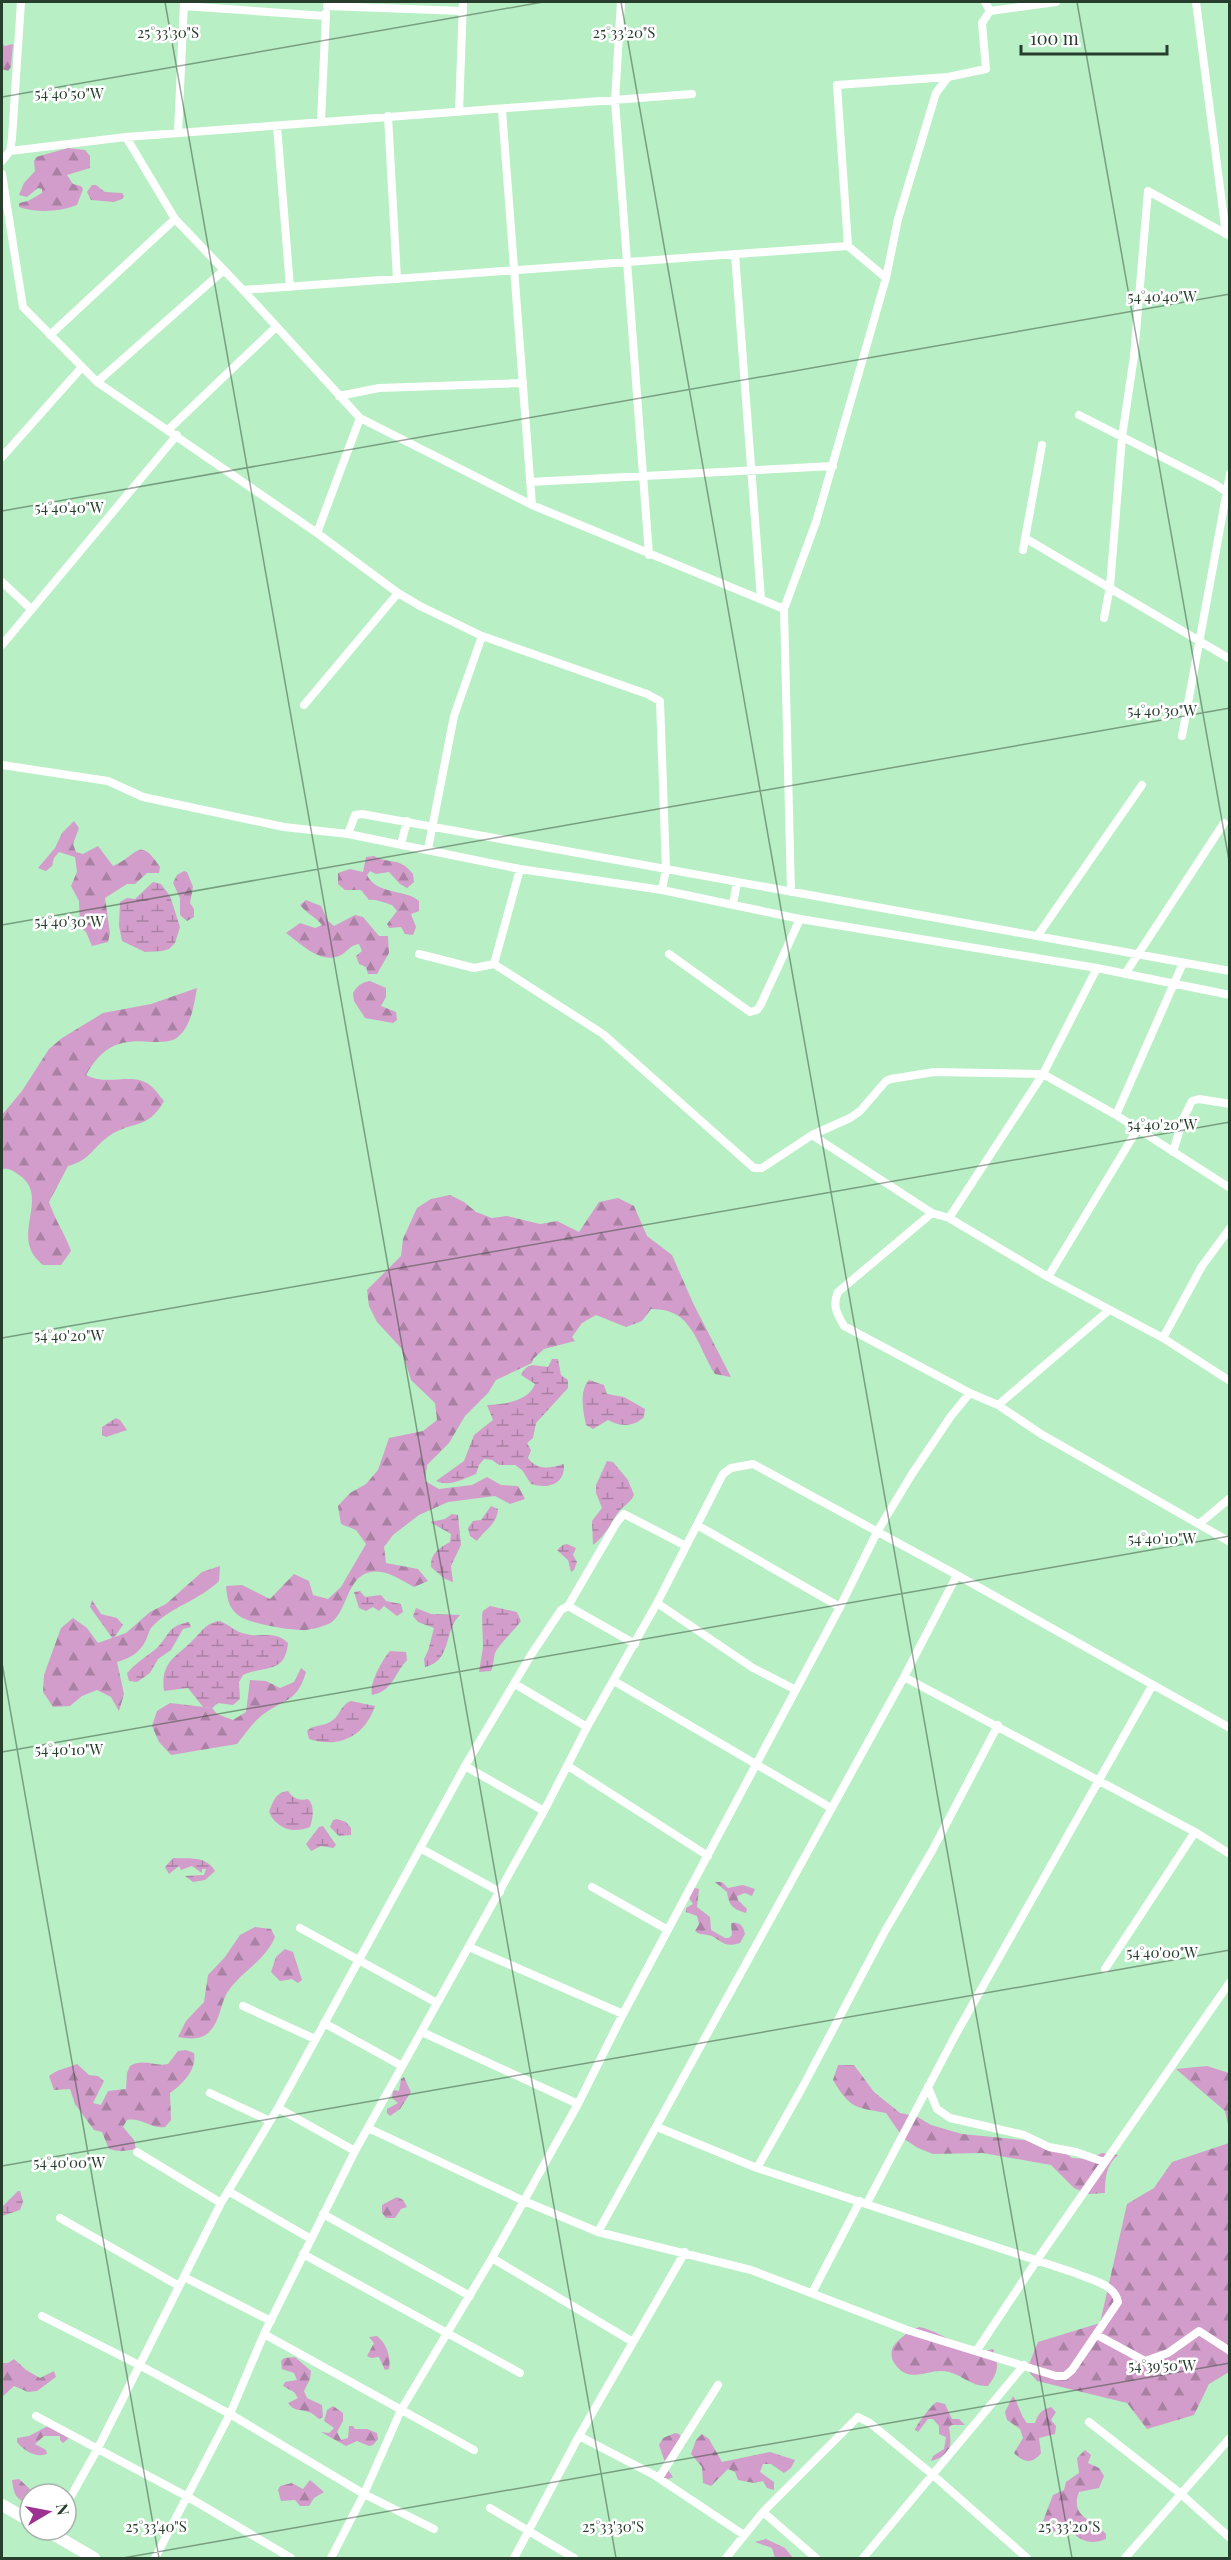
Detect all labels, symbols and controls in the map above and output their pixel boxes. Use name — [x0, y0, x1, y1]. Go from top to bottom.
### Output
scale bar — [1021, 18, 1166, 56]
text: 25°33'30"S — [137, 22, 199, 42]
text: 25°33'20"S — [593, 22, 655, 42]
text: 100 m — [1030, 26, 1079, 50]
text: 54°40'50"W — [35, 83, 104, 103]
text: 54°40'40"W — [1127, 286, 1197, 306]
text: 54°40'40"W — [34, 497, 104, 517]
text: 54°40'30"W — [1127, 700, 1197, 720]
text: 54°40'30"W — [34, 911, 104, 931]
text: 54°40'20"W — [1127, 1114, 1197, 1134]
text: 54°40'20"W — [34, 1325, 104, 1345]
text: 54°40'10"W — [1128, 1528, 1197, 1548]
text: 54°40'10"W — [35, 1739, 104, 1759]
text: 54°40'00"W — [1126, 1942, 1198, 1962]
text: 54°40'00"W — [33, 2152, 105, 2172]
text: 54°39'50"W — [1128, 2355, 1196, 2375]
north arrow — [18, 2482, 78, 2542]
text: N — [52, 2502, 75, 2517]
text: 25°33'40"S — [125, 2516, 187, 2536]
text: 25°33'30"S — [582, 2516, 644, 2536]
text: 25°33'20"S — [1038, 2516, 1100, 2536]

